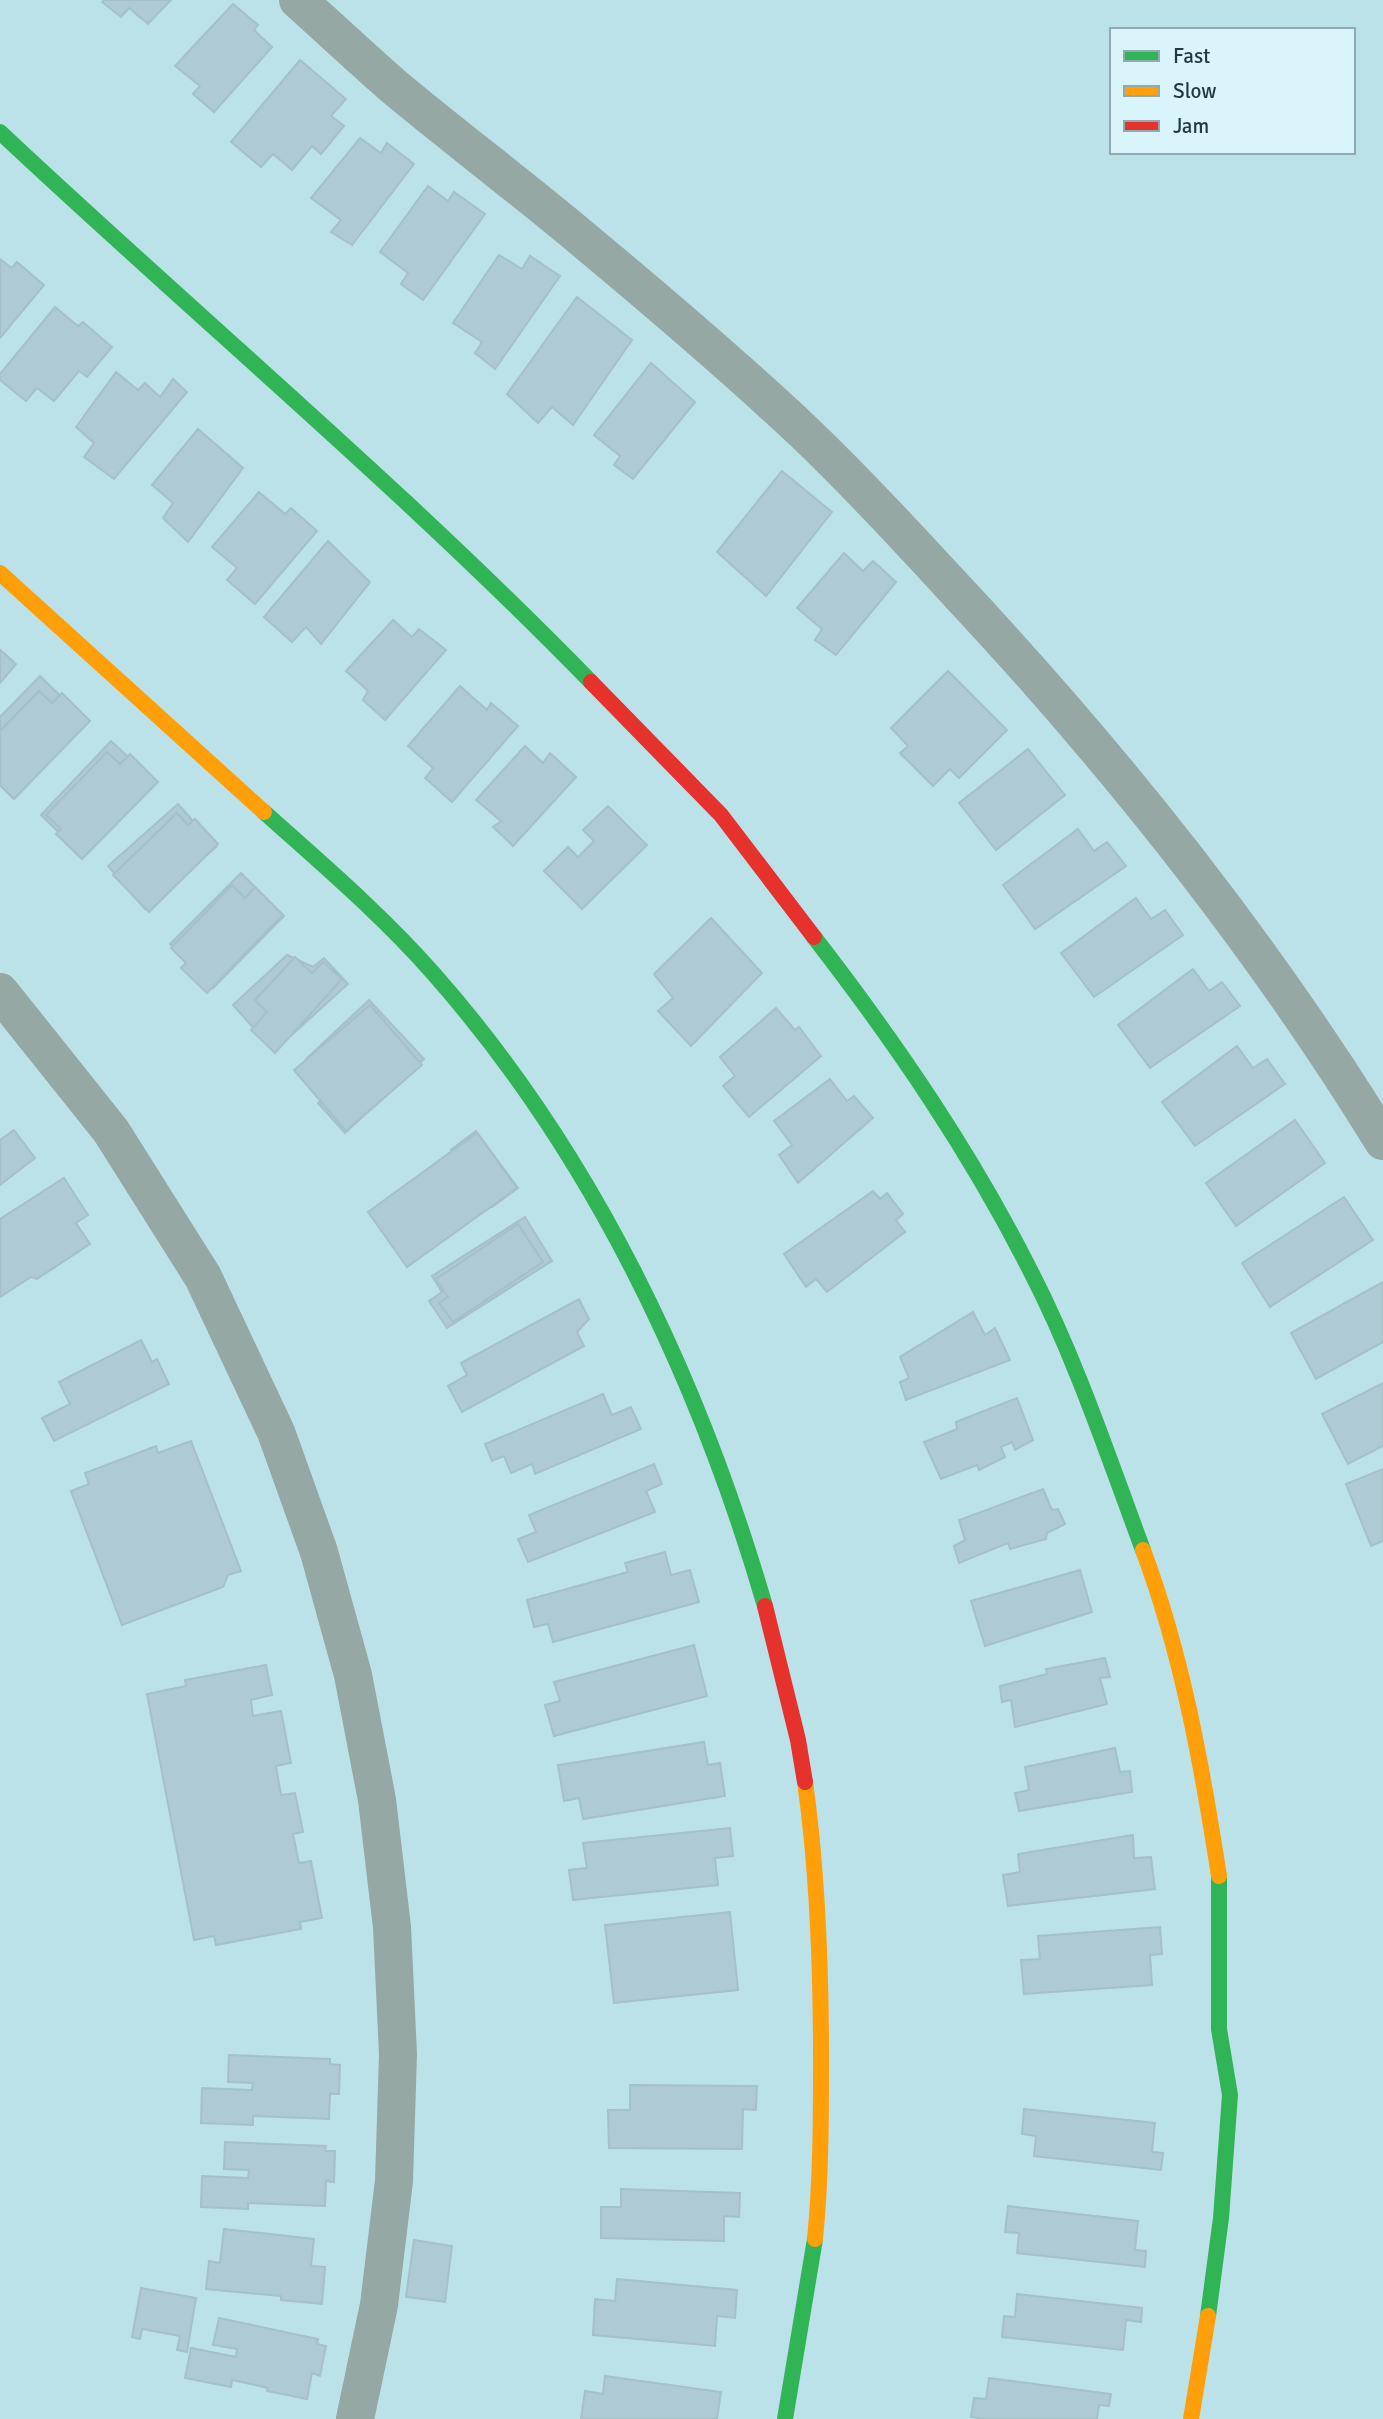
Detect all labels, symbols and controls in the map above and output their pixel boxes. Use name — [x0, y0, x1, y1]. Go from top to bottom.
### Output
legend — [1110, 28, 1355, 154]
text: Fast — [1173, 43, 1210, 69]
text: Slow — [1173, 78, 1217, 104]
text: Jam — [1173, 113, 1209, 139]

